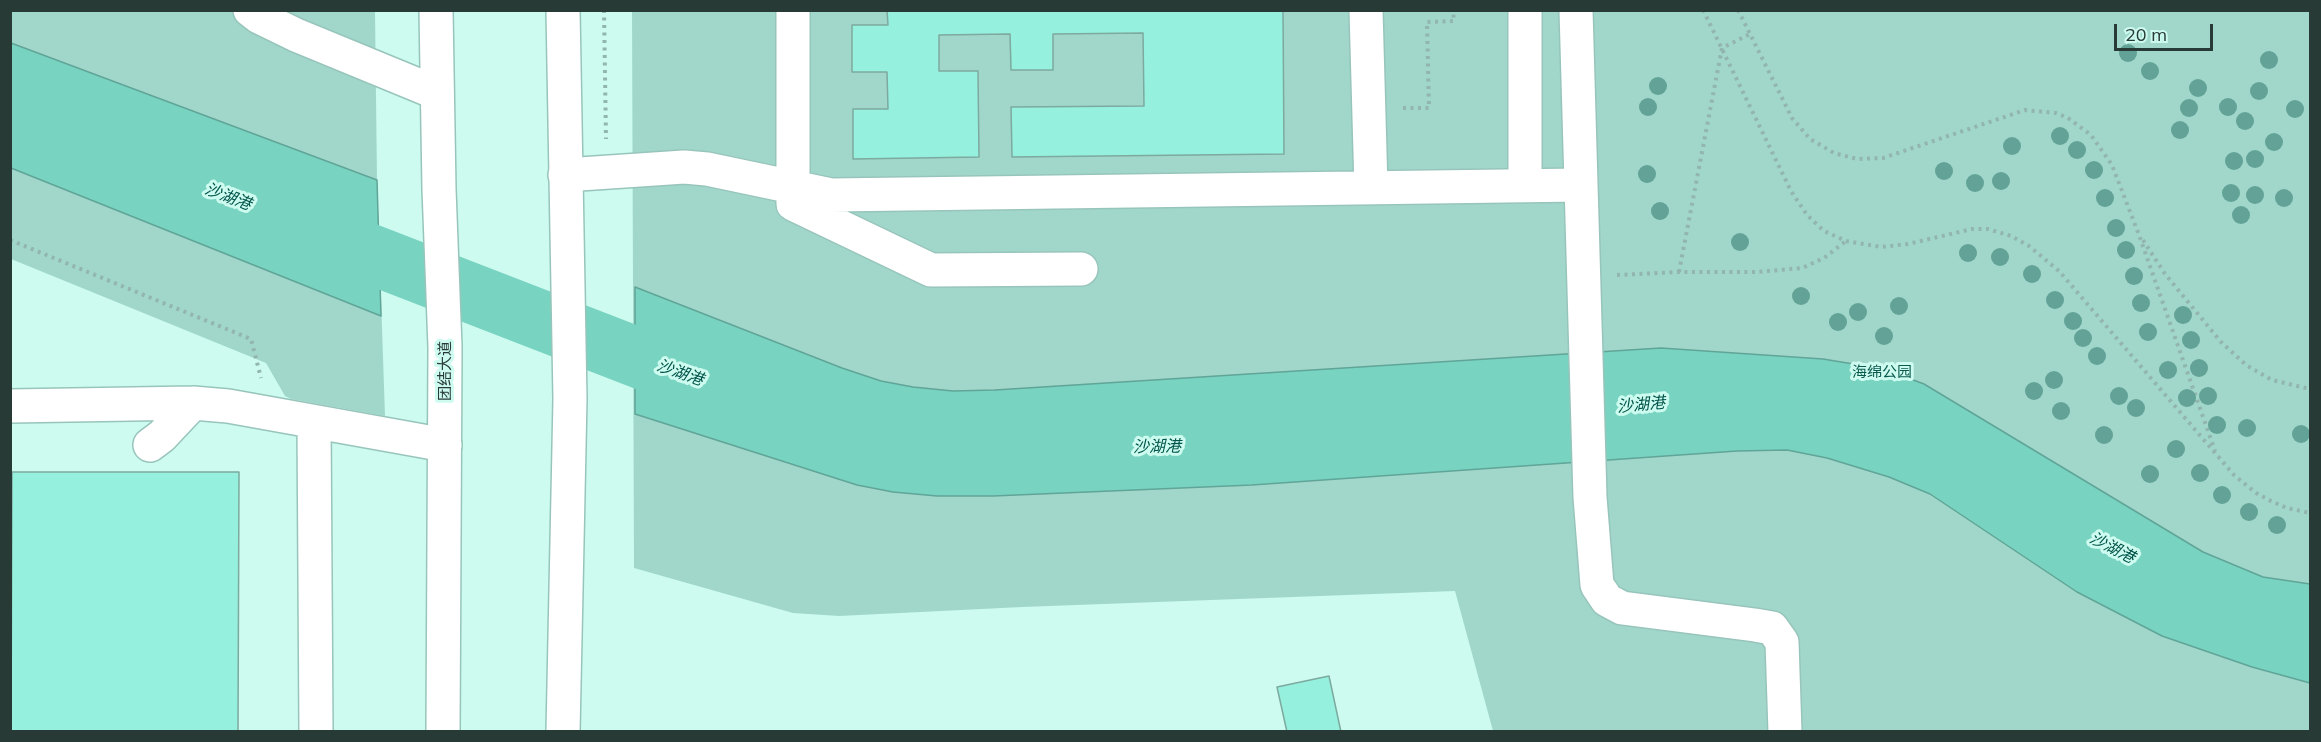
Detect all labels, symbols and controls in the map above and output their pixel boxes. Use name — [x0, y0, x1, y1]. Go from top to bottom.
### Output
scale bar — [2117, 12, 2216, 50]
text: 20 m — [2125, 23, 2167, 46]
water label: 沙湖港 — [202, 179, 254, 215]
street label: 团结大道 — [436, 341, 454, 401]
water label: 沙湖港 — [654, 356, 706, 390]
park label: 海绵公园 — [1852, 363, 1912, 381]
water label: 沙湖港 — [1616, 393, 1666, 417]
water label: 沙湖港 — [1133, 437, 1181, 457]
water label: 沙湖港 — [2086, 529, 2138, 567]

